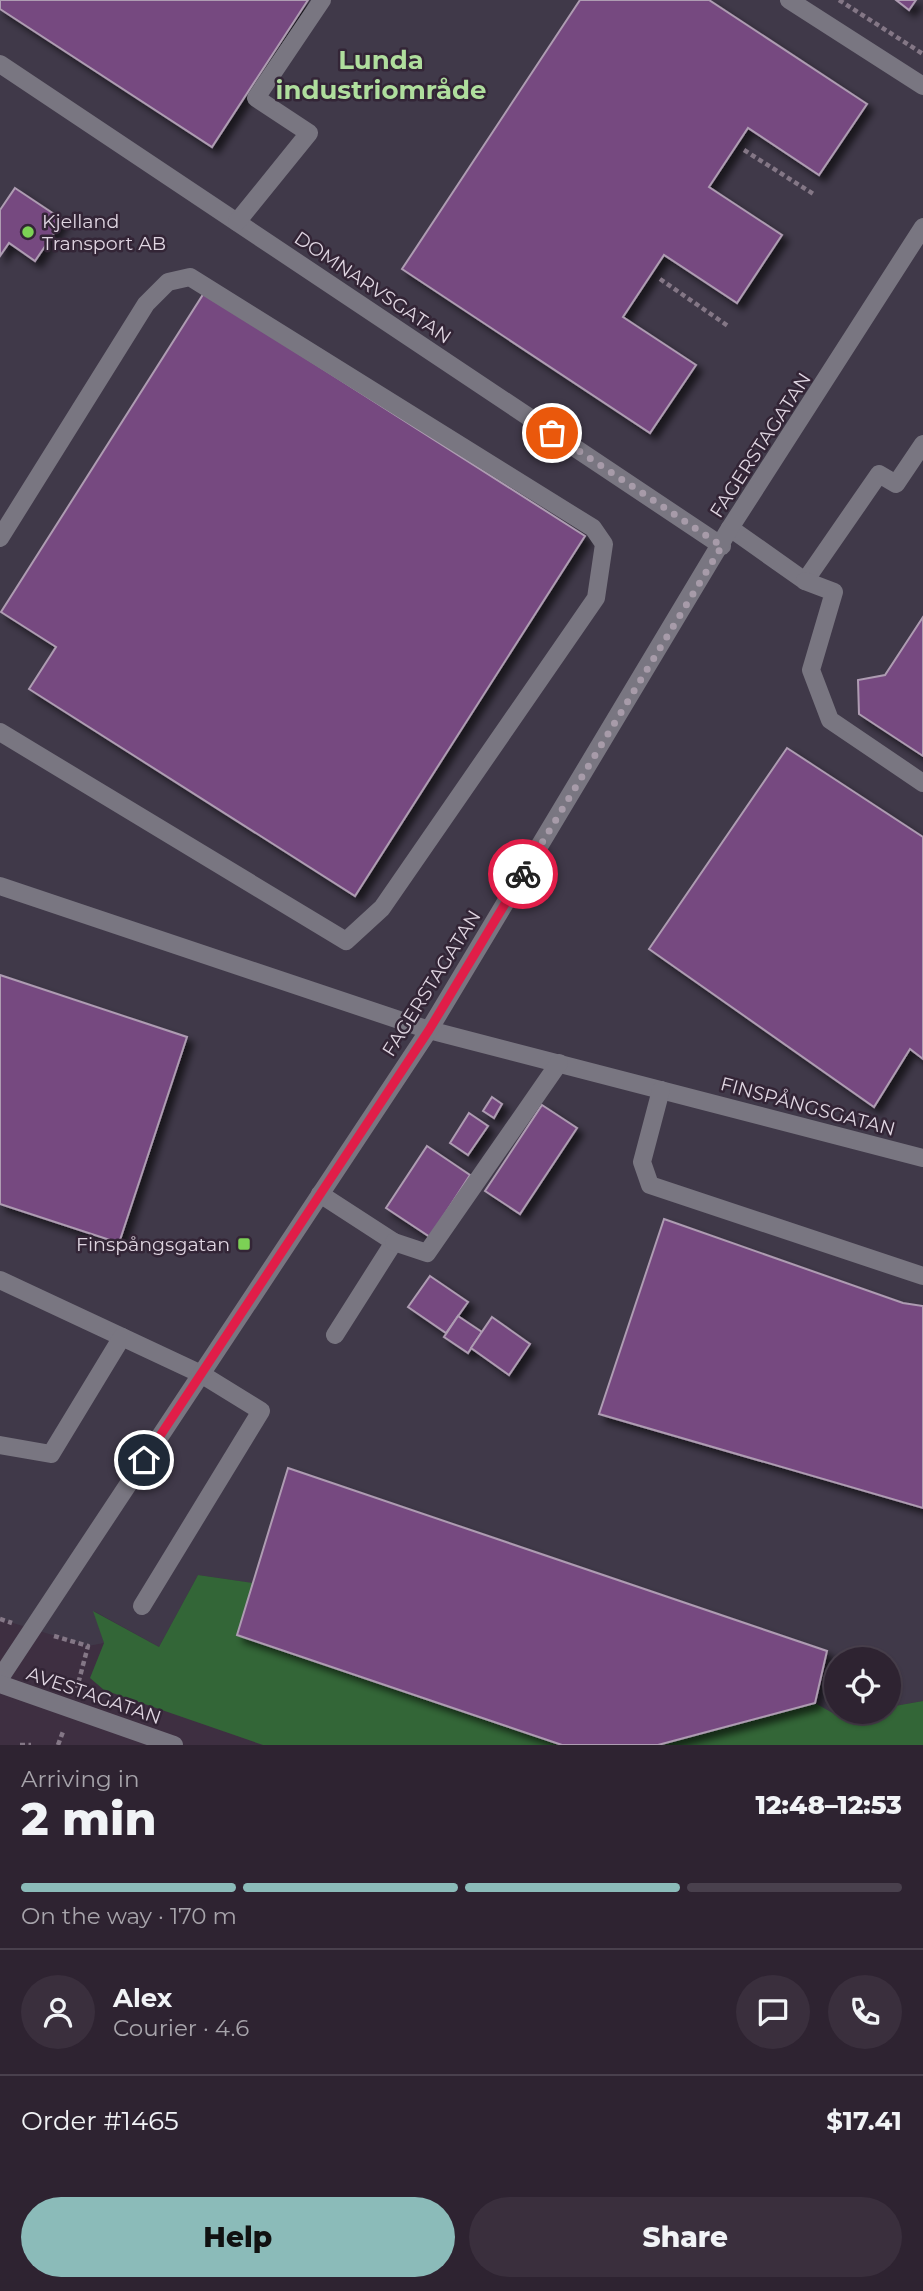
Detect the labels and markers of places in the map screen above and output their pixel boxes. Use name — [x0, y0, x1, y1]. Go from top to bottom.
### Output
place label: Kjelland Transport AB — [42, 210, 166, 255]
marker: Kjelland Transport AB — [20, 224, 36, 240]
pin — [522, 403, 582, 463]
place label: Finspångsgatan — [76, 1233, 230, 1256]
marker: Finspångsgatan — [236, 1236, 252, 1252]
pin — [114, 1430, 174, 1490]

